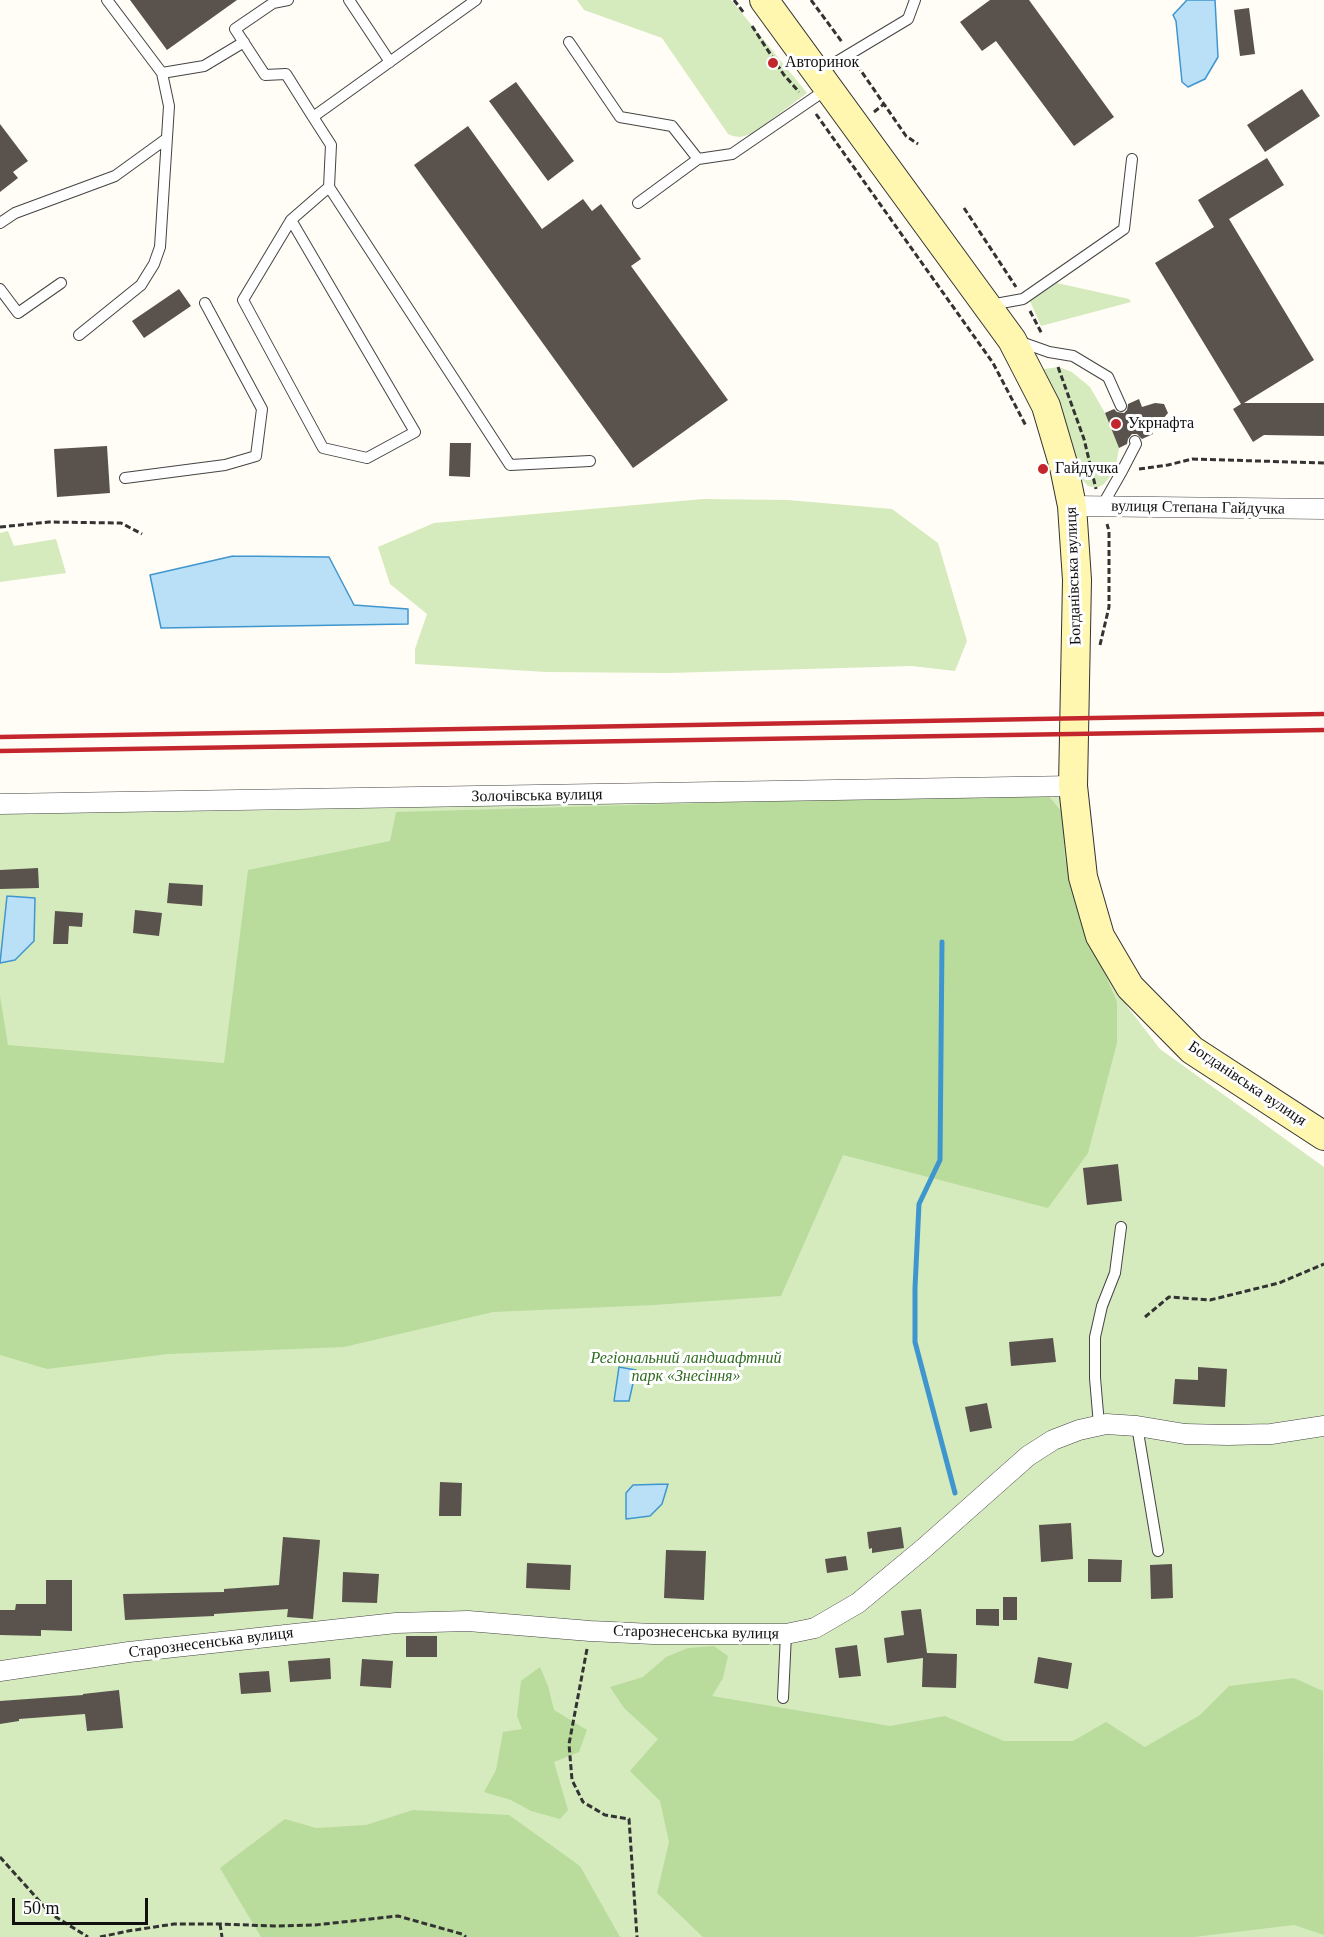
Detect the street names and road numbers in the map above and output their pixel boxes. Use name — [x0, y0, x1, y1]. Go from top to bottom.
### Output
street label: вулиця Степана Гайдучка — [1111, 497, 1285, 519]
street label: Богданівська вулиця — [1062, 506, 1086, 646]
street label: Золочівська вулиця — [471, 785, 603, 807]
street label: Богданівська вулиця — [1184, 1037, 1310, 1131]
street label: Старознесенська вулиця — [613, 1622, 779, 1644]
street label: Старознесенська вулиця — [127, 1623, 295, 1663]

